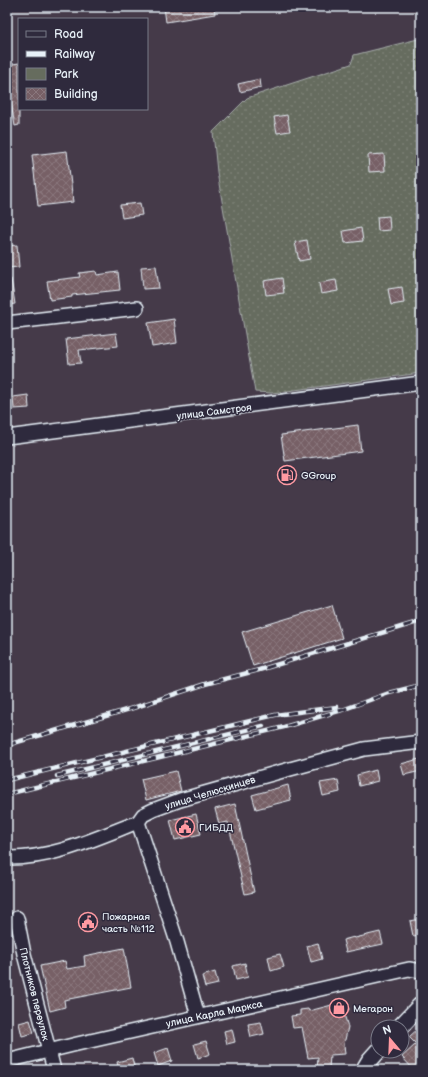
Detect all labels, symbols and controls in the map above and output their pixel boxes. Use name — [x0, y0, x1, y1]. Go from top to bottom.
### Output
legend — [18, 18, 148, 110]
text: Road — [54, 27, 83, 42]
text: Railway — [54, 47, 96, 62]
text: Park — [54, 67, 78, 82]
text: Building — [54, 87, 98, 102]
street label: улица Самстроя — [176, 401, 253, 423]
fuel station icon: GGroup — [276, 464, 298, 486]
place label: GGroup — [301, 470, 337, 482]
street label: улица Челюскинцев — [164, 773, 258, 812]
public building icon: ГИБДД — [174, 816, 196, 838]
place label: ГИБДД — [199, 822, 233, 834]
public building icon: Пожарная часть №112 — [77, 911, 99, 933]
place label: Пожарная часть №112 — [102, 911, 155, 935]
street label: Плотников переулок — [17, 946, 52, 1043]
shop icon: Мегарон — [328, 997, 350, 1019]
street label: улица Карла Маркса — [165, 998, 264, 1030]
place label: Мегарон — [353, 1003, 393, 1015]
north arrow — [370, 1019, 410, 1059]
text: N — [381, 1023, 393, 1038]

